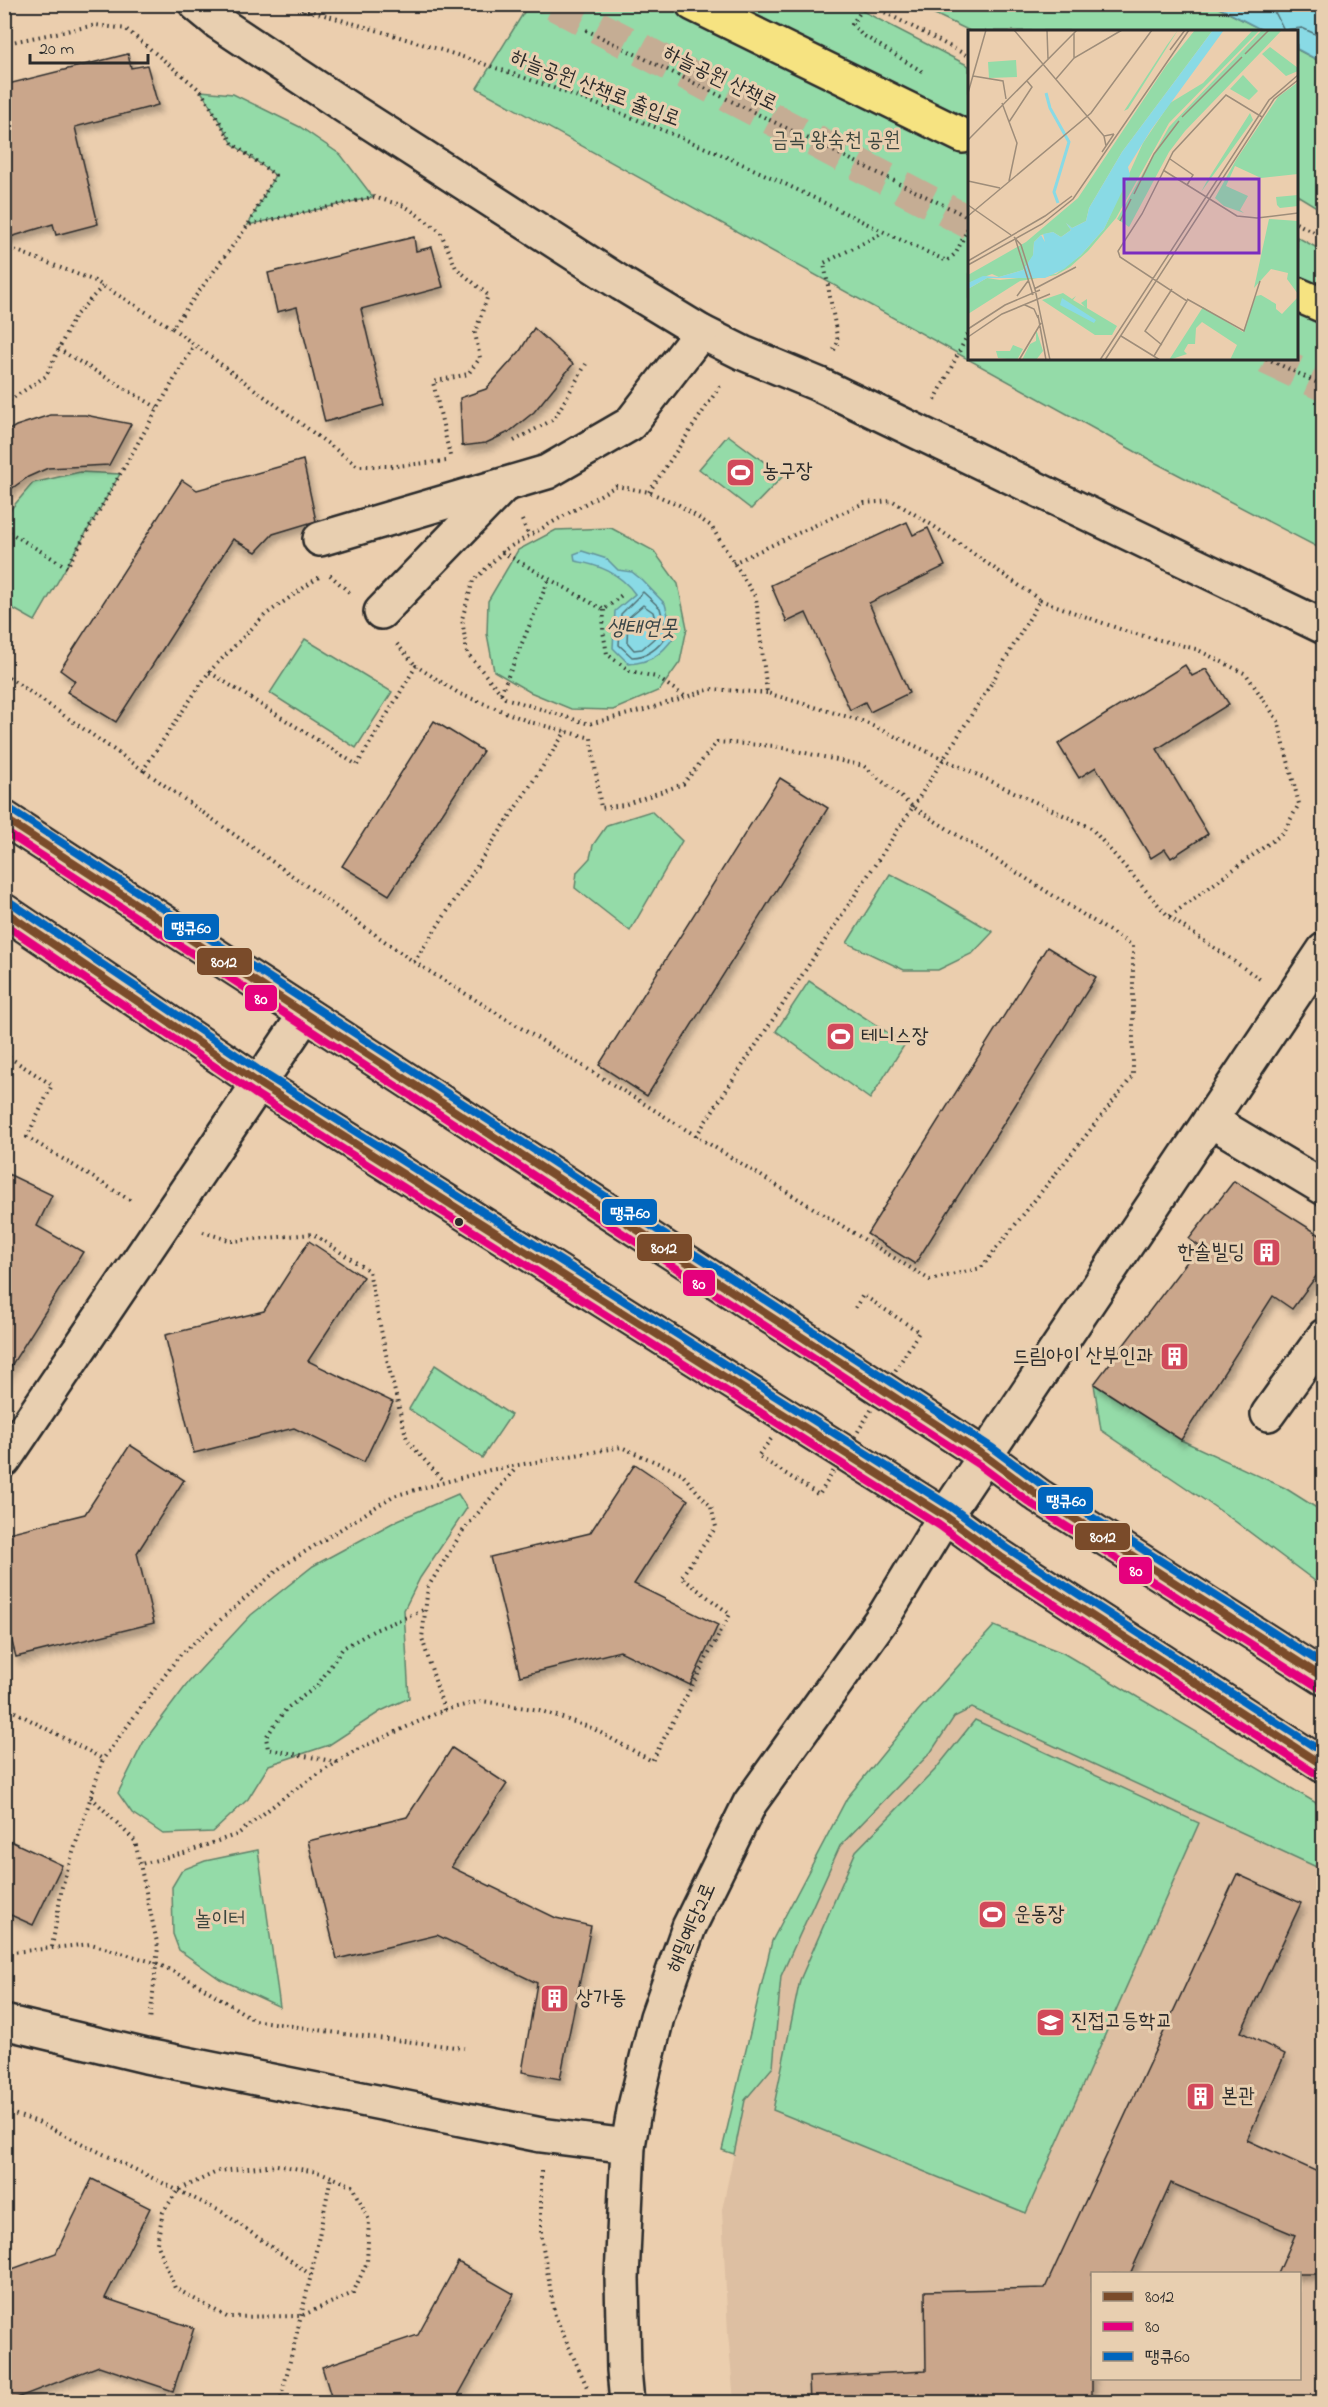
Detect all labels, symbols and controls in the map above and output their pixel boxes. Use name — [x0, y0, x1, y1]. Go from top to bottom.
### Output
scale bar — [30, 27, 148, 65]
inset map — [968, 30, 1298, 360]
text: 20 m — [39, 37, 74, 63]
street label: 하늘공원 산책로 — [658, 38, 782, 120]
street label: 하늘공원 산책로 출입로 — [506, 43, 684, 135]
park label: 금곡 왕숙천 공원 — [772, 126, 900, 156]
sports icon: 농구장 — [725, 456, 757, 488]
place label: 농구장 — [762, 457, 813, 487]
water label: 생태연못 — [607, 613, 678, 645]
line badge: 땡큐60 — [163, 913, 220, 941]
text: 땡큐60 — [171, 917, 211, 941]
line badge: 8012 — [196, 947, 253, 976]
text: 8012 — [210, 951, 237, 975]
line badge: 80 — [244, 984, 278, 1012]
text: 80 — [254, 988, 268, 1012]
sports icon: 테니스장 — [824, 1021, 856, 1053]
place label: 테니스장 — [861, 1022, 929, 1052]
line badge: 땡큐60 — [601, 1198, 658, 1226]
text: 땡큐60 — [610, 1202, 650, 1226]
unlabelled marker — [453, 1216, 465, 1228]
line badge: 8012 — [636, 1233, 693, 1262]
text: 8012 — [650, 1237, 677, 1261]
building icon: 한솔빌딩 — [1250, 1237, 1282, 1269]
place label: 한솔빌딩 — [1177, 1238, 1245, 1268]
line badge: 80 — [682, 1269, 716, 1297]
text: 80 — [692, 1273, 706, 1297]
building icon: 드림아이 산부인과 — [1158, 1341, 1190, 1373]
place label: 드림아이 산부인과 — [1013, 1342, 1153, 1372]
line badge: 땡큐60 — [1037, 1486, 1094, 1515]
text: 땡큐60 — [1046, 1490, 1086, 1514]
line badge: 8012 — [1074, 1522, 1131, 1551]
text: 8012 — [1089, 1526, 1116, 1550]
line badge: 80 — [1118, 1556, 1153, 1585]
text: 80 — [1129, 1560, 1143, 1584]
street label: 해밀예당2로 — [660, 1878, 724, 1978]
sports icon: 운동장 — [977, 1899, 1009, 1931]
place label: 운동장 — [1014, 1900, 1065, 1930]
park label: 놀이터 — [195, 1905, 245, 1935]
building icon: 상가동 — [539, 1983, 571, 2015]
place label: 상가동 — [576, 1984, 627, 2014]
school or university icon: 진접고등학교 — [1034, 2006, 1066, 2038]
place label: 진접고등학교 — [1071, 2007, 1172, 2037]
building icon: 본관 — [1184, 2081, 1216, 2113]
place label: 본관 — [1221, 2082, 1255, 2112]
legend — [1091, 2272, 1301, 2380]
text: 8012 — [1145, 2285, 1174, 2311]
text: 80 — [1145, 2315, 1160, 2341]
text: 땡큐60 — [1145, 2345, 1190, 2371]

